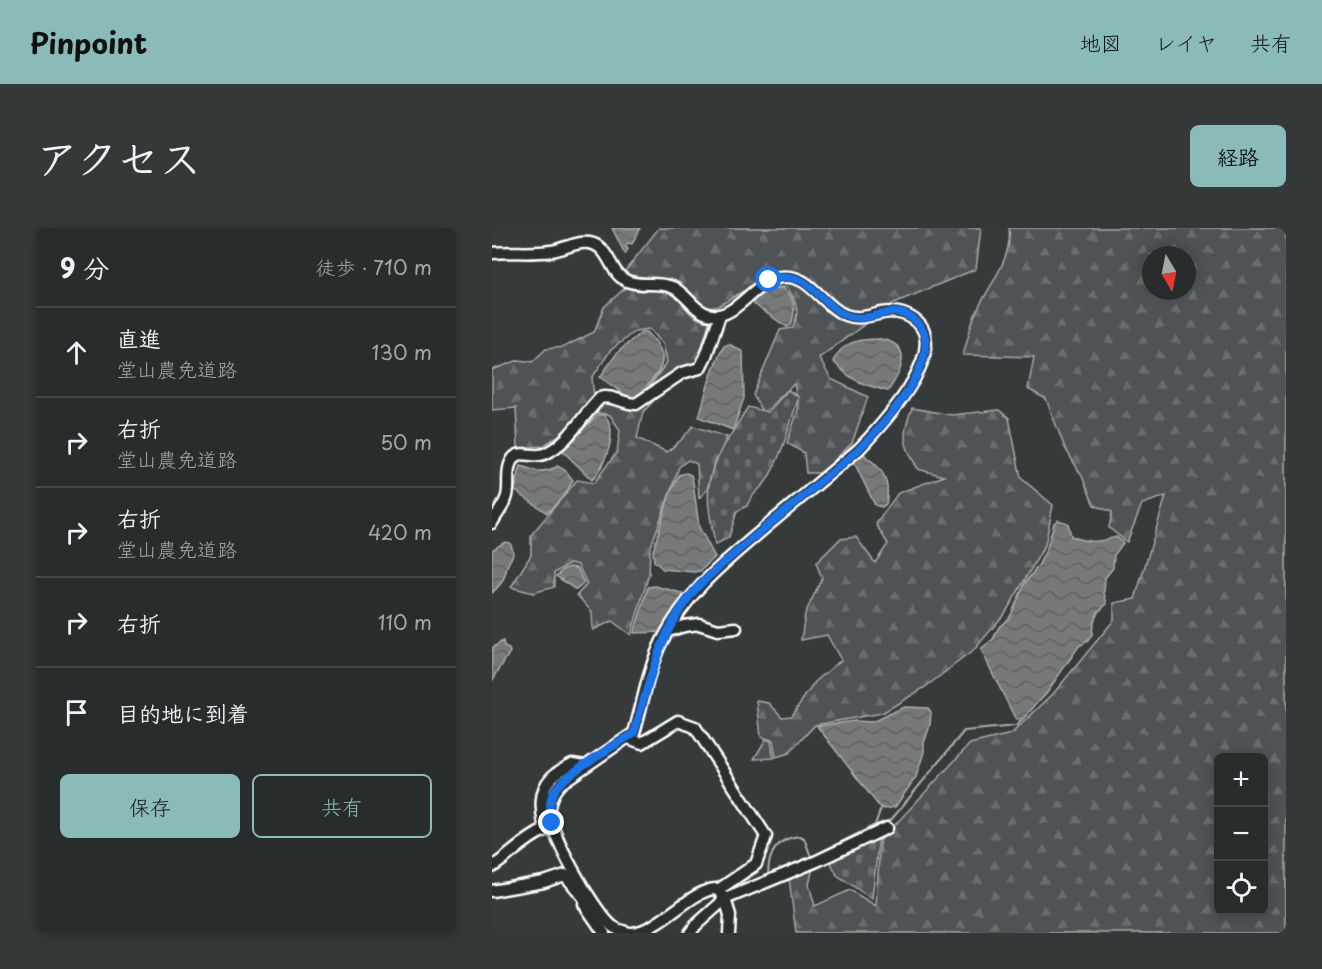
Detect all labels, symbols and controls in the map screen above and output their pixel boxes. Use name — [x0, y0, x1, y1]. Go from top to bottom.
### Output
text: Pinpoint — [30, 21, 147, 64]
text: 地図 — [1080, 26, 1122, 58]
text: レイヤ — [1155, 26, 1217, 58]
text: 共有 — [1250, 26, 1292, 58]
text: アクセス — [36, 125, 201, 188]
button: 経路 — [1190, 125, 1286, 187]
north arrow — [1142, 246, 1196, 300]
text: 9 分 — [60, 248, 109, 287]
text: 徒歩 · 710 m — [315, 252, 432, 282]
route start — [755, 266, 781, 292]
text: 直進 — [117, 321, 161, 354]
icon: ahead — [60, 336, 93, 369]
text: 130 m — [372, 337, 432, 367]
text: 堂山農免道路 — [117, 354, 237, 384]
text: 右折 — [117, 411, 161, 444]
icon: right — [60, 426, 93, 459]
text: 50 m — [380, 427, 432, 457]
text: 堂山農免道路 — [117, 444, 237, 474]
text: 右折 — [117, 501, 161, 534]
icon: right — [60, 516, 93, 549]
text: 420 m — [368, 517, 432, 547]
text: 堂山農免道路 — [117, 534, 237, 564]
icon: right — [60, 606, 93, 639]
text: 右折 — [117, 606, 161, 639]
text: 110 m — [378, 607, 432, 637]
icon: arrive — [60, 696, 93, 729]
text: 目的地に到着 — [117, 696, 249, 729]
map controls — [1214, 753, 1268, 915]
button: + — [1214, 753, 1268, 807]
button: 保存 — [60, 774, 240, 838]
button: 共有 — [252, 774, 432, 838]
button: − — [1214, 807, 1268, 861]
route end — [538, 809, 564, 835]
button: locate — [1214, 861, 1268, 915]

